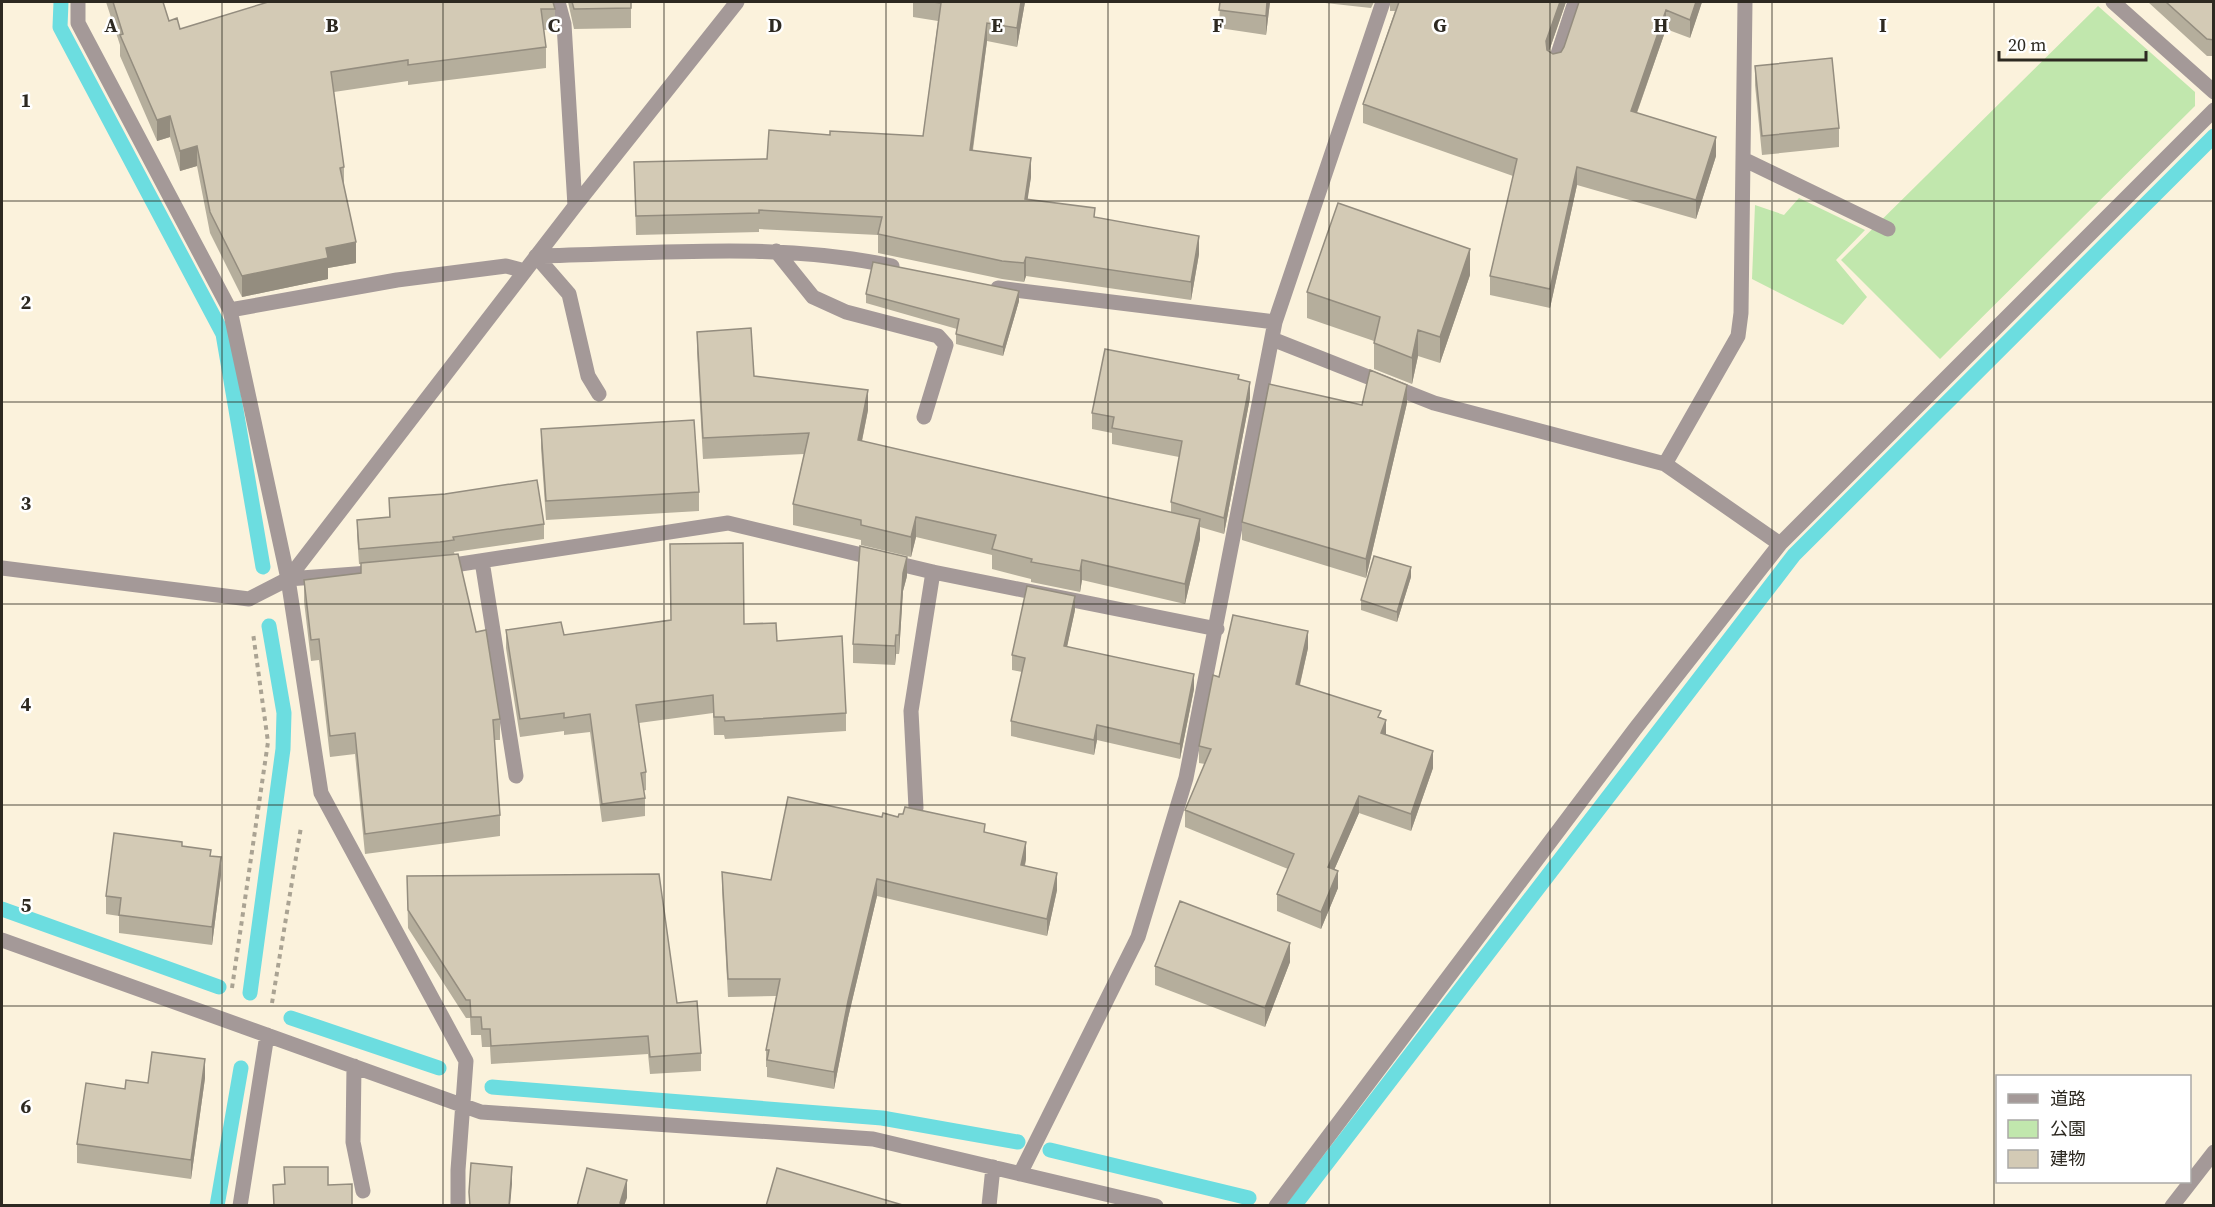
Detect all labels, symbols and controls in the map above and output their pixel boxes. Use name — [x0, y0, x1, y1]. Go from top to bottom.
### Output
text: A — [104, 11, 118, 39]
text: B — [325, 11, 339, 39]
text: C — [548, 11, 560, 39]
text: D — [768, 11, 782, 39]
text: E — [991, 11, 1003, 39]
text: F — [1212, 11, 1224, 39]
text: G — [1433, 11, 1447, 39]
text: H — [1653, 11, 1669, 39]
text: I — [1879, 11, 1887, 39]
scale bar — [1999, 24, 2146, 62]
text: 20 m — [2008, 32, 2046, 57]
text: 1 — [21, 86, 31, 114]
text: 2 — [21, 288, 32, 316]
text: 3 — [21, 489, 32, 517]
text: 4 — [21, 690, 32, 718]
text: 5 — [21, 891, 32, 919]
legend — [1996, 1075, 2191, 1183]
text: 道路 — [2050, 1086, 2086, 1111]
text: 6 — [21, 1092, 32, 1120]
text: 公園 — [2050, 1116, 2086, 1141]
text: 建物 — [2050, 1146, 2086, 1171]

